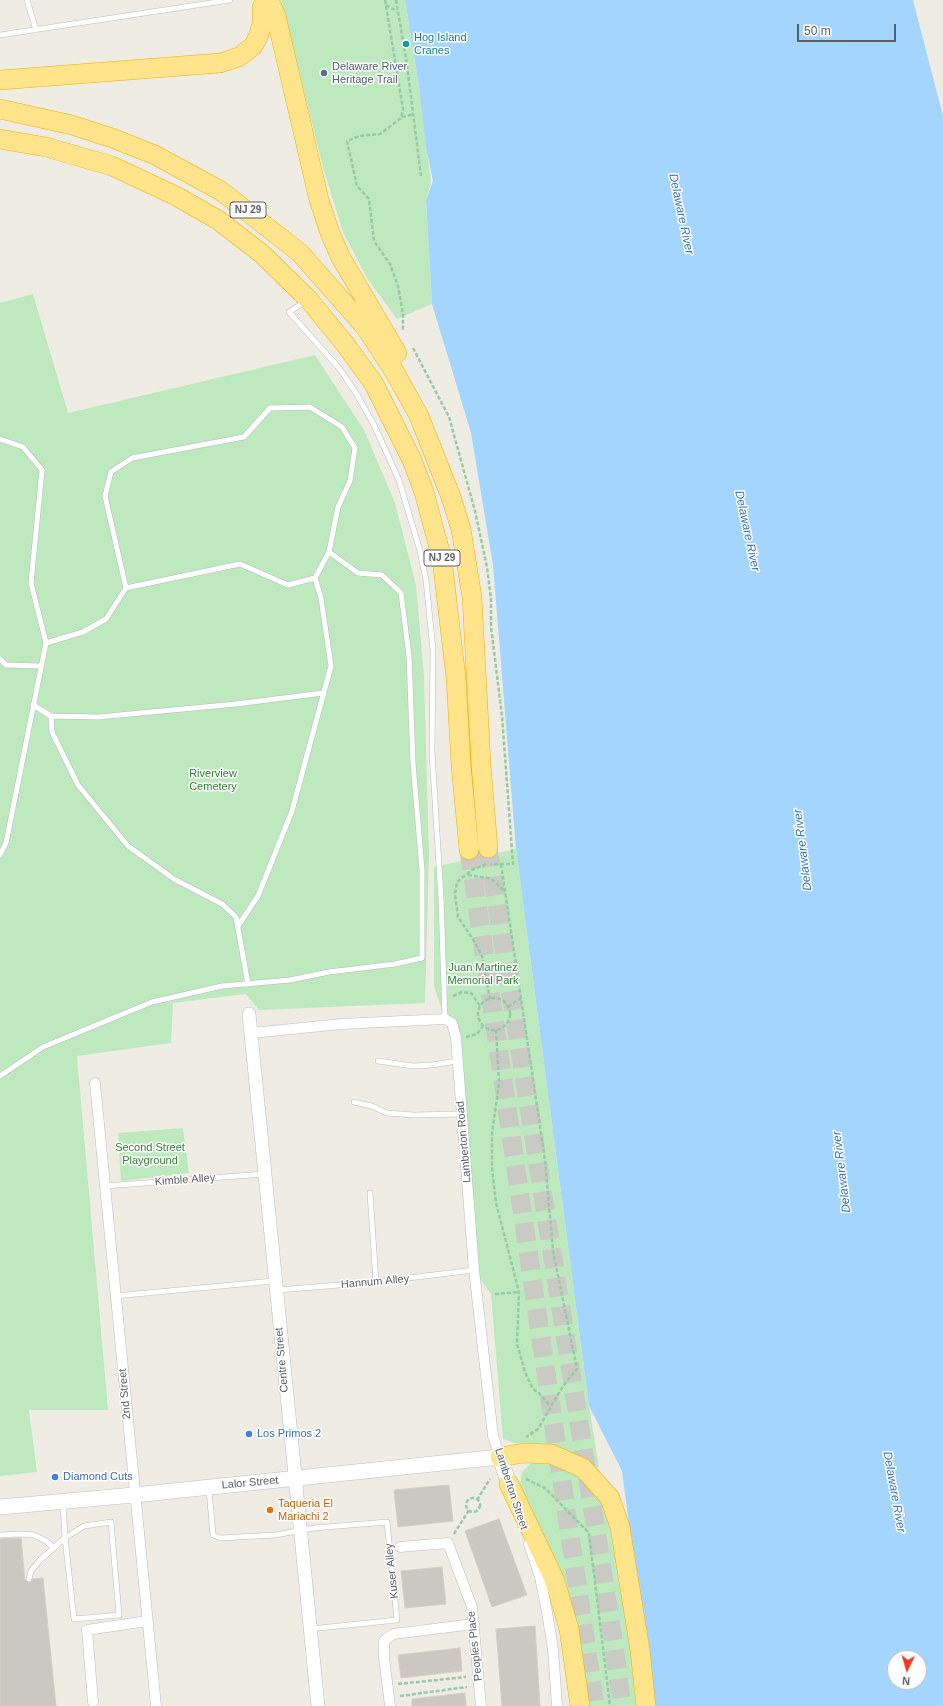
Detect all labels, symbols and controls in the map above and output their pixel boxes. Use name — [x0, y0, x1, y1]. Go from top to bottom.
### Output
scale bar — [799, 16, 898, 42]
text: 50 m — [804, 24, 831, 38]
place label: Hog Island Cranes — [414, 31, 467, 57]
marker: Hog Island Cranes — [401, 39, 411, 49]
place label: Delaware River Heritage Trail — [332, 60, 407, 86]
marker: Delaware River Heritage Trail — [319, 68, 329, 78]
water label: Delaware River — [665, 172, 697, 256]
road number: NJ 29 — [230, 202, 266, 218]
water label: Delaware River — [731, 489, 763, 573]
road number: NJ 29 — [424, 550, 460, 566]
park label: Riverview Cemetery — [189, 767, 237, 793]
water label: Delaware River — [791, 808, 815, 892]
park label: Juan Martinez Memorial Park — [448, 961, 518, 987]
street label: Lamberton Road — [454, 1101, 474, 1183]
water label: Delaware River — [830, 1130, 854, 1214]
park label: Second Street Playground — [115, 1141, 185, 1167]
street label: Kimble Alley — [154, 1171, 216, 1189]
street label: Hannum Alley — [340, 1272, 410, 1292]
street label: Centre Street — [273, 1327, 291, 1393]
street label: 2nd Street — [116, 1368, 134, 1420]
place label: Los Primos 2 — [257, 1427, 321, 1441]
marker: Los Primos 2 — [244, 1429, 254, 1439]
street label: Lamberton Street — [492, 1447, 530, 1531]
water label: Delaware River — [880, 1450, 908, 1534]
place label: Diamond Cuts — [63, 1470, 133, 1484]
marker: Diamond Cuts — [50, 1472, 60, 1482]
street label: Lalor Street — [221, 1474, 279, 1492]
place label: Taqueria El Mariachi 2 — [278, 1497, 333, 1523]
marker: Taqueria El Mariachi 2 — [265, 1505, 275, 1515]
street label: Kuser Alley — [383, 1543, 401, 1599]
street label: Peoples Place — [465, 1610, 485, 1682]
north arrow — [887, 1650, 927, 1690]
text: N — [902, 1675, 911, 1687]

